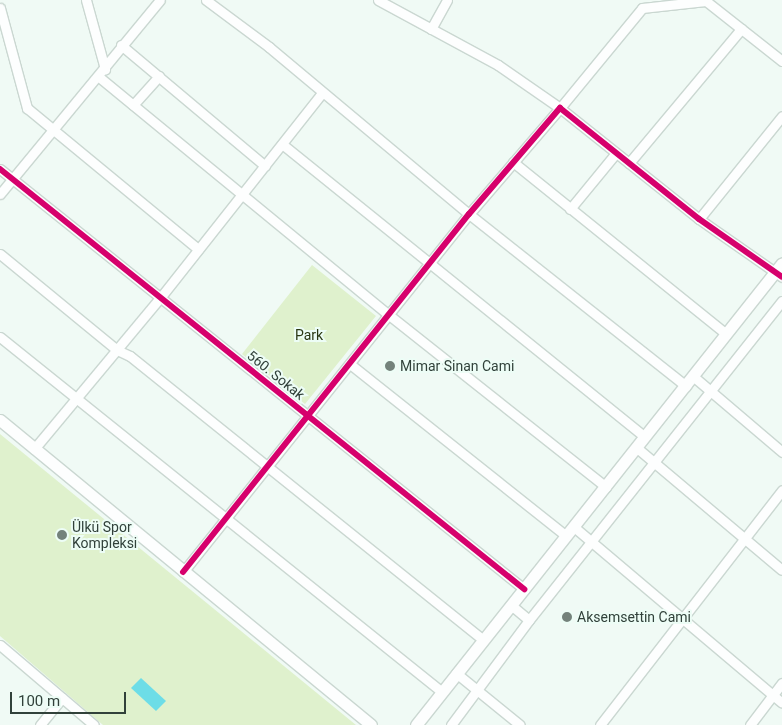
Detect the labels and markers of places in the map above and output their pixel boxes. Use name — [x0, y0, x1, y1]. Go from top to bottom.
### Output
place label: Mimar Sinan Cami — [400, 358, 514, 374]
marker: Mimar Sinan Cami — [384, 360, 396, 372]
place label: Ülkü Spor Kompleksi — [72, 519, 137, 552]
marker: Ülkü Spor Kompleksi — [56, 529, 68, 541]
place label: Aksemsettin Cami — [577, 609, 691, 625]
marker: Aksemsettin Cami — [561, 611, 573, 623]

